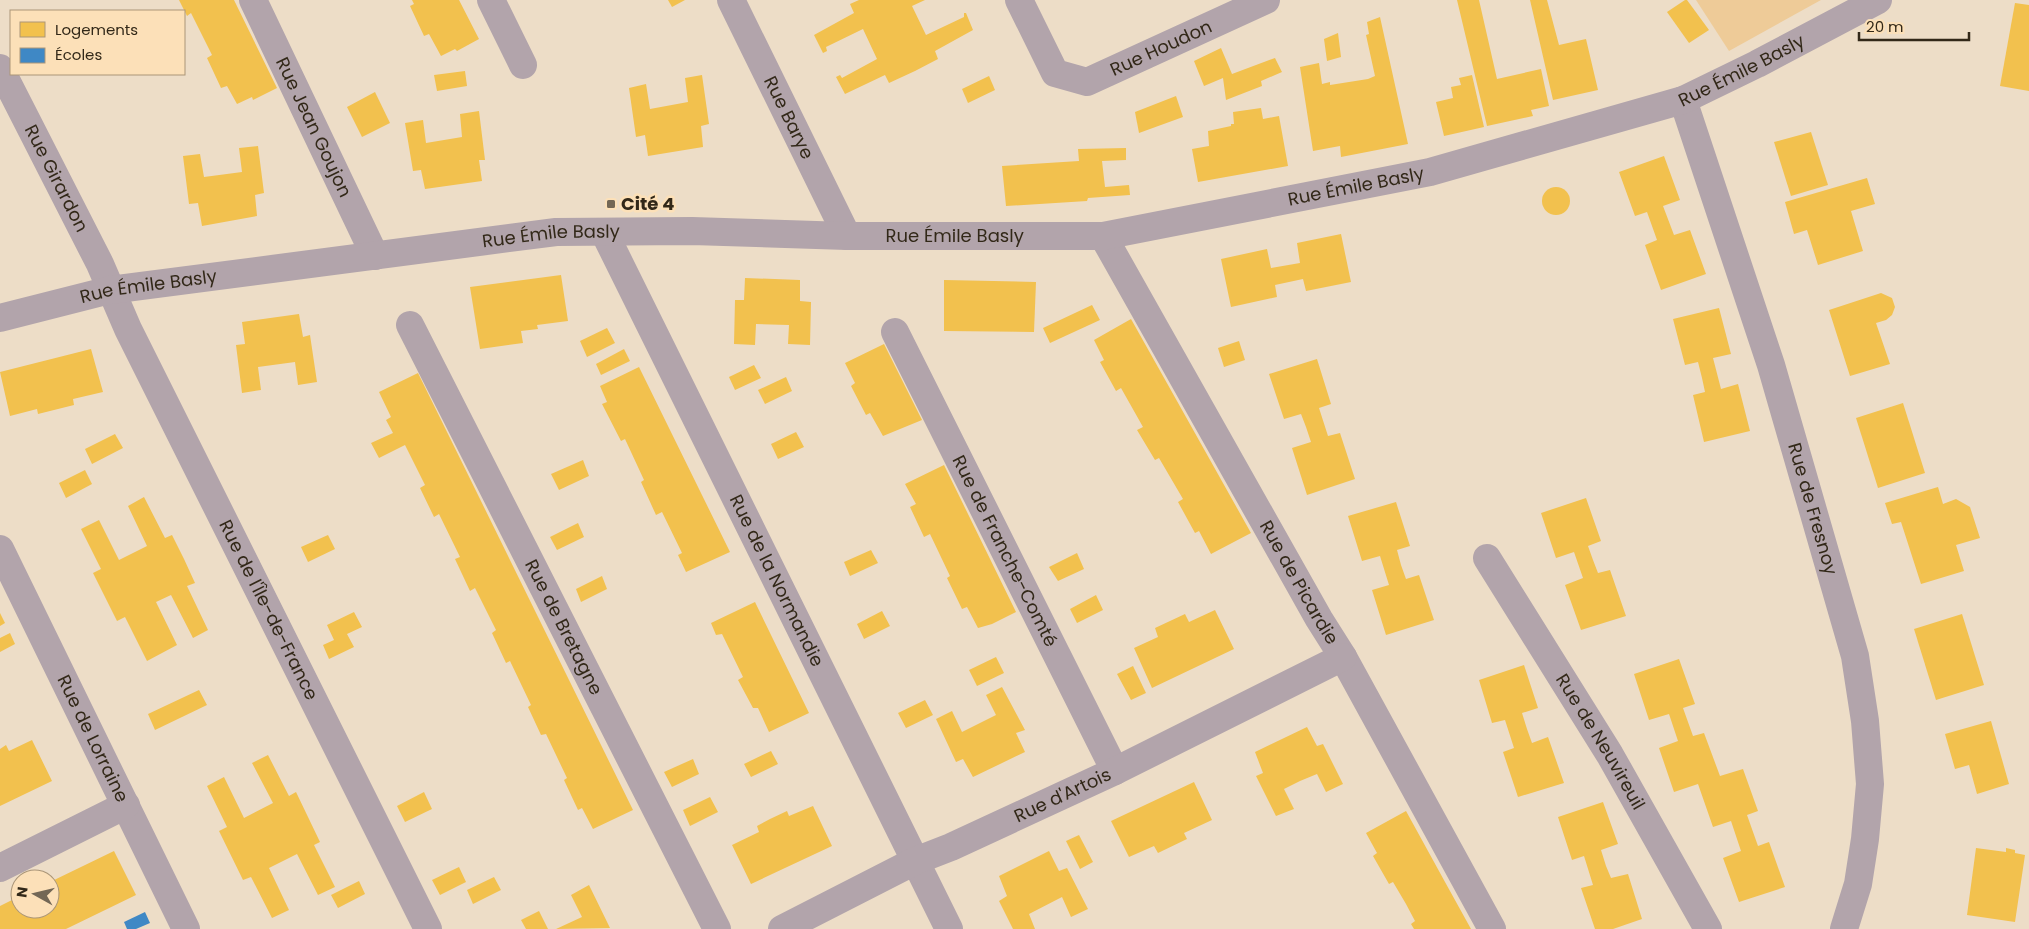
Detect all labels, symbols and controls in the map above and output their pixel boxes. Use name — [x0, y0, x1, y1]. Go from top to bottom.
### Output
legend — [10, 10, 185, 75]
scale bar — [1859, 10, 1969, 42]
street label: Rue Houdon — [1106, 14, 1216, 82]
text: 20 m — [1866, 16, 1904, 37]
text: Logements — [55, 19, 138, 40]
street label: Rue Émile Basly — [1674, 28, 1809, 112]
text: Écoles — [55, 44, 102, 65]
street label: Rue Jean Goujon — [270, 53, 358, 201]
street label: Rue Barye — [758, 72, 820, 163]
street label: Rue Girardon — [19, 120, 95, 236]
street label: Rue Émile Basly — [1285, 160, 1426, 212]
place label: Cité 4 — [621, 191, 674, 216]
marker: Cité 4 — [605, 198, 617, 210]
street label: Rue Émile Basly — [481, 219, 620, 253]
street label: Rue Émile Basly — [885, 223, 1024, 248]
street label: Rue Émile Basly — [77, 263, 218, 309]
street label: Rue de Fresnoy — [1782, 440, 1844, 578]
street label: Rue de Franche-Comté — [947, 451, 1064, 651]
street label: Rue de la Normandie — [724, 490, 830, 671]
street label: Rue de l'Île-de-France — [213, 515, 325, 704]
street label: Rue de Picardie — [1254, 516, 1345, 649]
street label: Rue de Bretagne — [519, 555, 609, 699]
street label: Rue de Neuvireuil — [1550, 669, 1651, 814]
street label: Rue de Lorraine — [51, 671, 135, 806]
street label: Rue d'Artois — [1010, 762, 1115, 828]
north arrow — [10, 869, 60, 919]
text: N — [11, 886, 33, 899]

